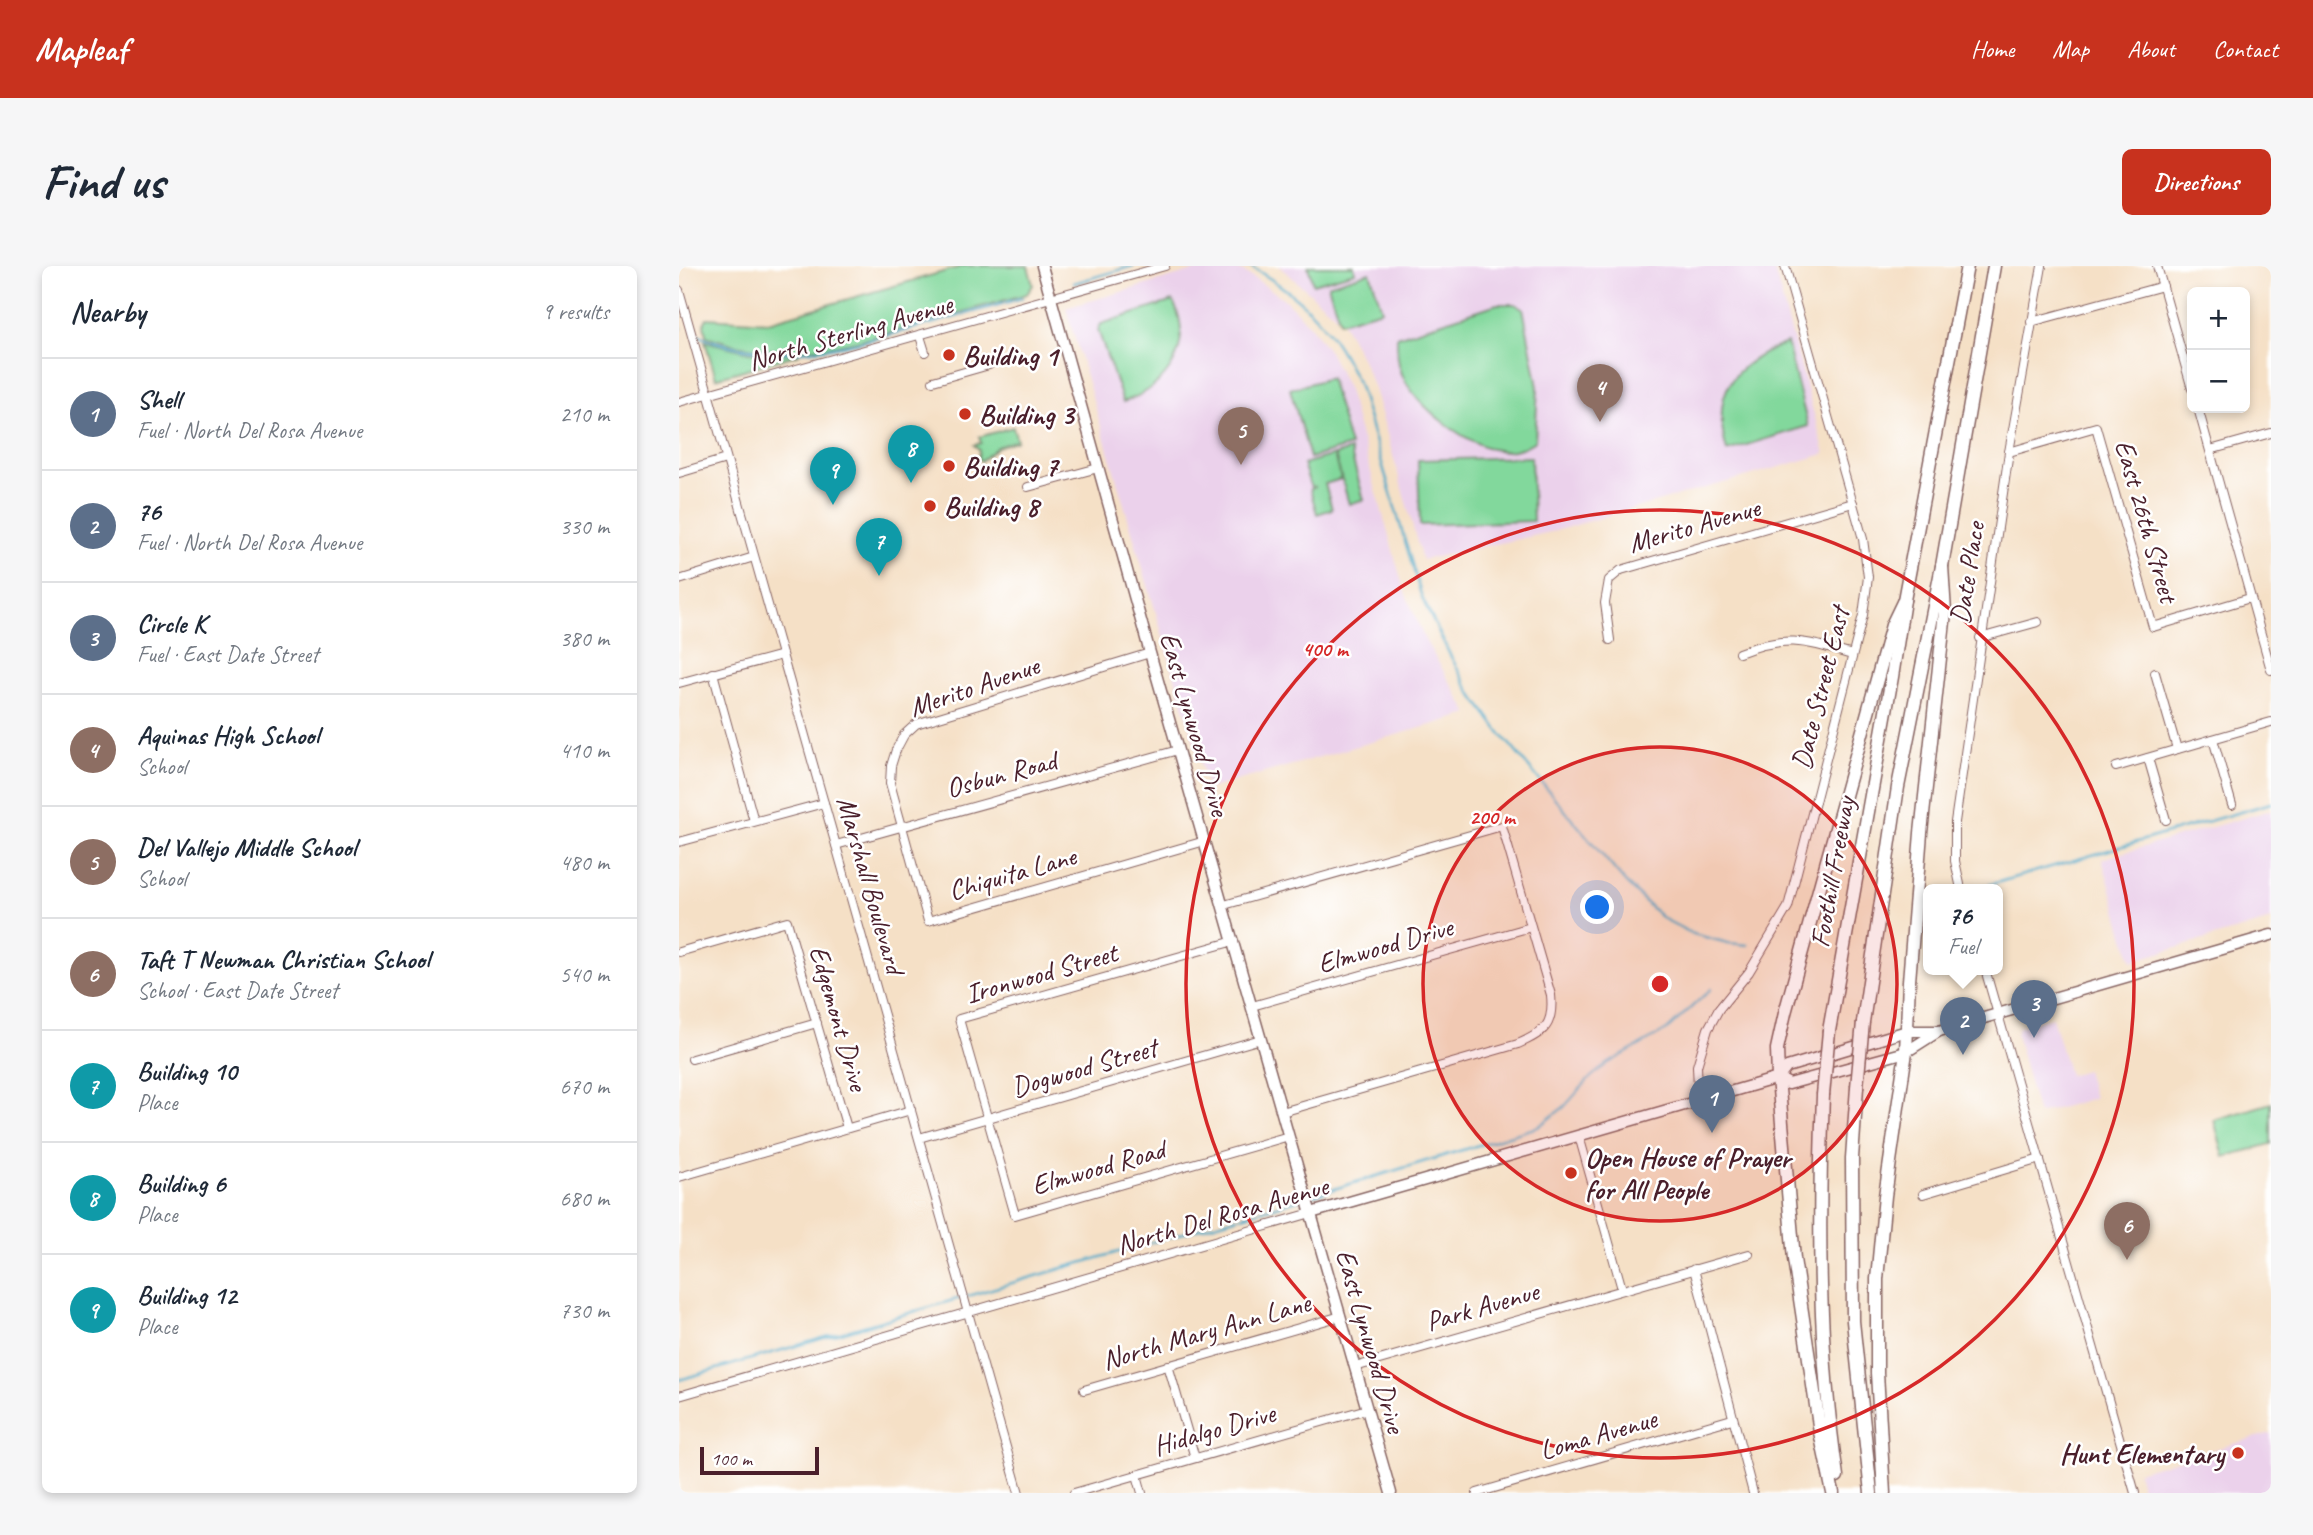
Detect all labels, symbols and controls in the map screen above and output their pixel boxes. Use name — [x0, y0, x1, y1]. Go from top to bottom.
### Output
text: Mapleaf — [35, 28, 127, 70]
text: Home — [1971, 34, 2014, 64]
text: Map — [2052, 34, 2089, 64]
text: About — [2127, 34, 2175, 64]
text: Contact — [2213, 34, 2278, 64]
button: Directions — [2122, 149, 2271, 215]
text: Find us — [42, 151, 164, 213]
street label: North Sterling Avenue — [744, 286, 958, 378]
map controls — [2187, 287, 2250, 413]
button: + — [2187, 287, 2250, 350]
text: Nearby — [70, 293, 146, 331]
text: 9 results — [542, 297, 609, 326]
place label: Building 1 — [963, 338, 1061, 373]
marker: Building 1 — [941, 347, 957, 363]
button: − — [2187, 350, 2250, 413]
pin: 4 — [1577, 364, 1623, 422]
text: Shell — [137, 383, 181, 416]
place label: Building 3 — [979, 397, 1076, 432]
text: 1 — [88, 400, 98, 429]
text: 210 m — [560, 400, 609, 429]
marker: Building 3 — [957, 406, 973, 422]
pin: 5 — [1218, 407, 1264, 465]
text: Fuel · North Del Rosa Avenue — [137, 416, 362, 445]
pin: 8 — [888, 425, 934, 483]
street label: East 26th Street — [2107, 436, 2188, 609]
pin: 9 — [810, 447, 856, 505]
place label: Building 7 — [963, 449, 1060, 484]
marker: Building 7 — [941, 458, 957, 474]
place label: Building 8 — [944, 489, 1042, 524]
street label: Merito Avenue — [1624, 489, 1766, 560]
text: 76 — [137, 495, 161, 528]
marker: Building 8 — [922, 498, 938, 514]
text: 2 — [88, 512, 98, 541]
text: 330 m — [560, 512, 609, 541]
pin: 7 — [856, 518, 902, 576]
street label: Date Place — [1942, 518, 1993, 626]
text: Fuel · North Del Rosa Avenue — [137, 528, 362, 557]
street label: Date Street East — [1783, 600, 1858, 773]
text: Circle K — [137, 607, 206, 640]
text: 3 — [88, 624, 98, 653]
text: 380 m — [560, 624, 609, 653]
street label: East Lynwood Drive — [1152, 628, 1238, 821]
text: 400 m — [1302, 636, 1350, 662]
text: Fuel · East Date Street — [137, 640, 319, 669]
street label: Merito Avenue — [904, 647, 1045, 725]
text: Aquinas High School — [137, 719, 319, 752]
text: 4 — [88, 736, 98, 765]
text: 410 m — [560, 736, 609, 765]
street label: Osbun Road — [942, 741, 1064, 805]
text: School — [137, 752, 186, 781]
street label: Marshall Boulevard — [829, 792, 914, 981]
street label: Foothill Freeway — [1802, 792, 1863, 950]
text: 200 m — [1469, 804, 1517, 830]
text: Del Vallejo Middle School — [137, 831, 356, 864]
street label: Chiquita Lane — [944, 838, 1081, 908]
text: 5 — [88, 848, 98, 877]
text: 480 m — [560, 848, 609, 877]
text: School — [137, 864, 186, 893]
popup — [1923, 884, 2003, 975]
your location — [1580, 890, 1614, 924]
text: 76 — [1948, 899, 1972, 932]
street label: Elmwood Drive — [1314, 909, 1458, 981]
text: Fuel — [1948, 932, 1978, 961]
street label: Ironwood Street — [961, 934, 1123, 1011]
street label: Edgemont Drive — [802, 942, 877, 1096]
text: Taft T Newman Christian School — [137, 943, 430, 976]
text: 6 — [88, 960, 98, 989]
text: 540 m — [560, 960, 609, 989]
centre of rings — [1648, 972, 1672, 996]
text: School · East Date Street — [137, 976, 338, 1005]
pin: 3 — [2011, 980, 2057, 1038]
pin: 2 — [1940, 997, 1986, 1055]
street label: Dogwood Street — [1007, 1029, 1164, 1104]
text: Building 10 — [137, 1055, 237, 1088]
text: 7 — [88, 1072, 98, 1101]
text: 670 m — [560, 1072, 609, 1101]
pin: 1 — [1689, 1075, 1735, 1133]
text: Place — [137, 1088, 177, 1117]
street label: Elmwood Road — [1028, 1130, 1172, 1203]
place label: Open House of Prayer for All People — [1585, 1140, 1794, 1207]
marker: Open House of Prayer for All People — [1563, 1165, 1579, 1181]
text: Building 6 — [137, 1167, 225, 1200]
street label: North Del Rosa Avenue — [1112, 1167, 1334, 1262]
text: 8 — [88, 1184, 98, 1213]
text: 680 m — [560, 1184, 609, 1213]
text: Place — [137, 1200, 177, 1229]
pin: 6 — [2104, 1202, 2150, 1260]
street label: East Lynwood Drive — [1328, 1245, 1414, 1438]
street label: Park Avenue — [1422, 1273, 1544, 1339]
text: Building 12 — [137, 1279, 237, 1312]
street label: North Mary Ann Lane — [1098, 1284, 1316, 1377]
text: 9 — [88, 1296, 98, 1325]
text: 730 m — [560, 1296, 609, 1325]
text: Place — [137, 1312, 177, 1341]
street label: Hidalgo Drive — [1149, 1394, 1281, 1463]
street label: Loma Avenue — [1536, 1400, 1662, 1467]
place label: Hunt Elementary — [2060, 1436, 2226, 1472]
scale bar — [700, 1444, 819, 1476]
marker: Hunt Elementary — [2230, 1445, 2246, 1461]
text: 100 m — [711, 1447, 752, 1471]

